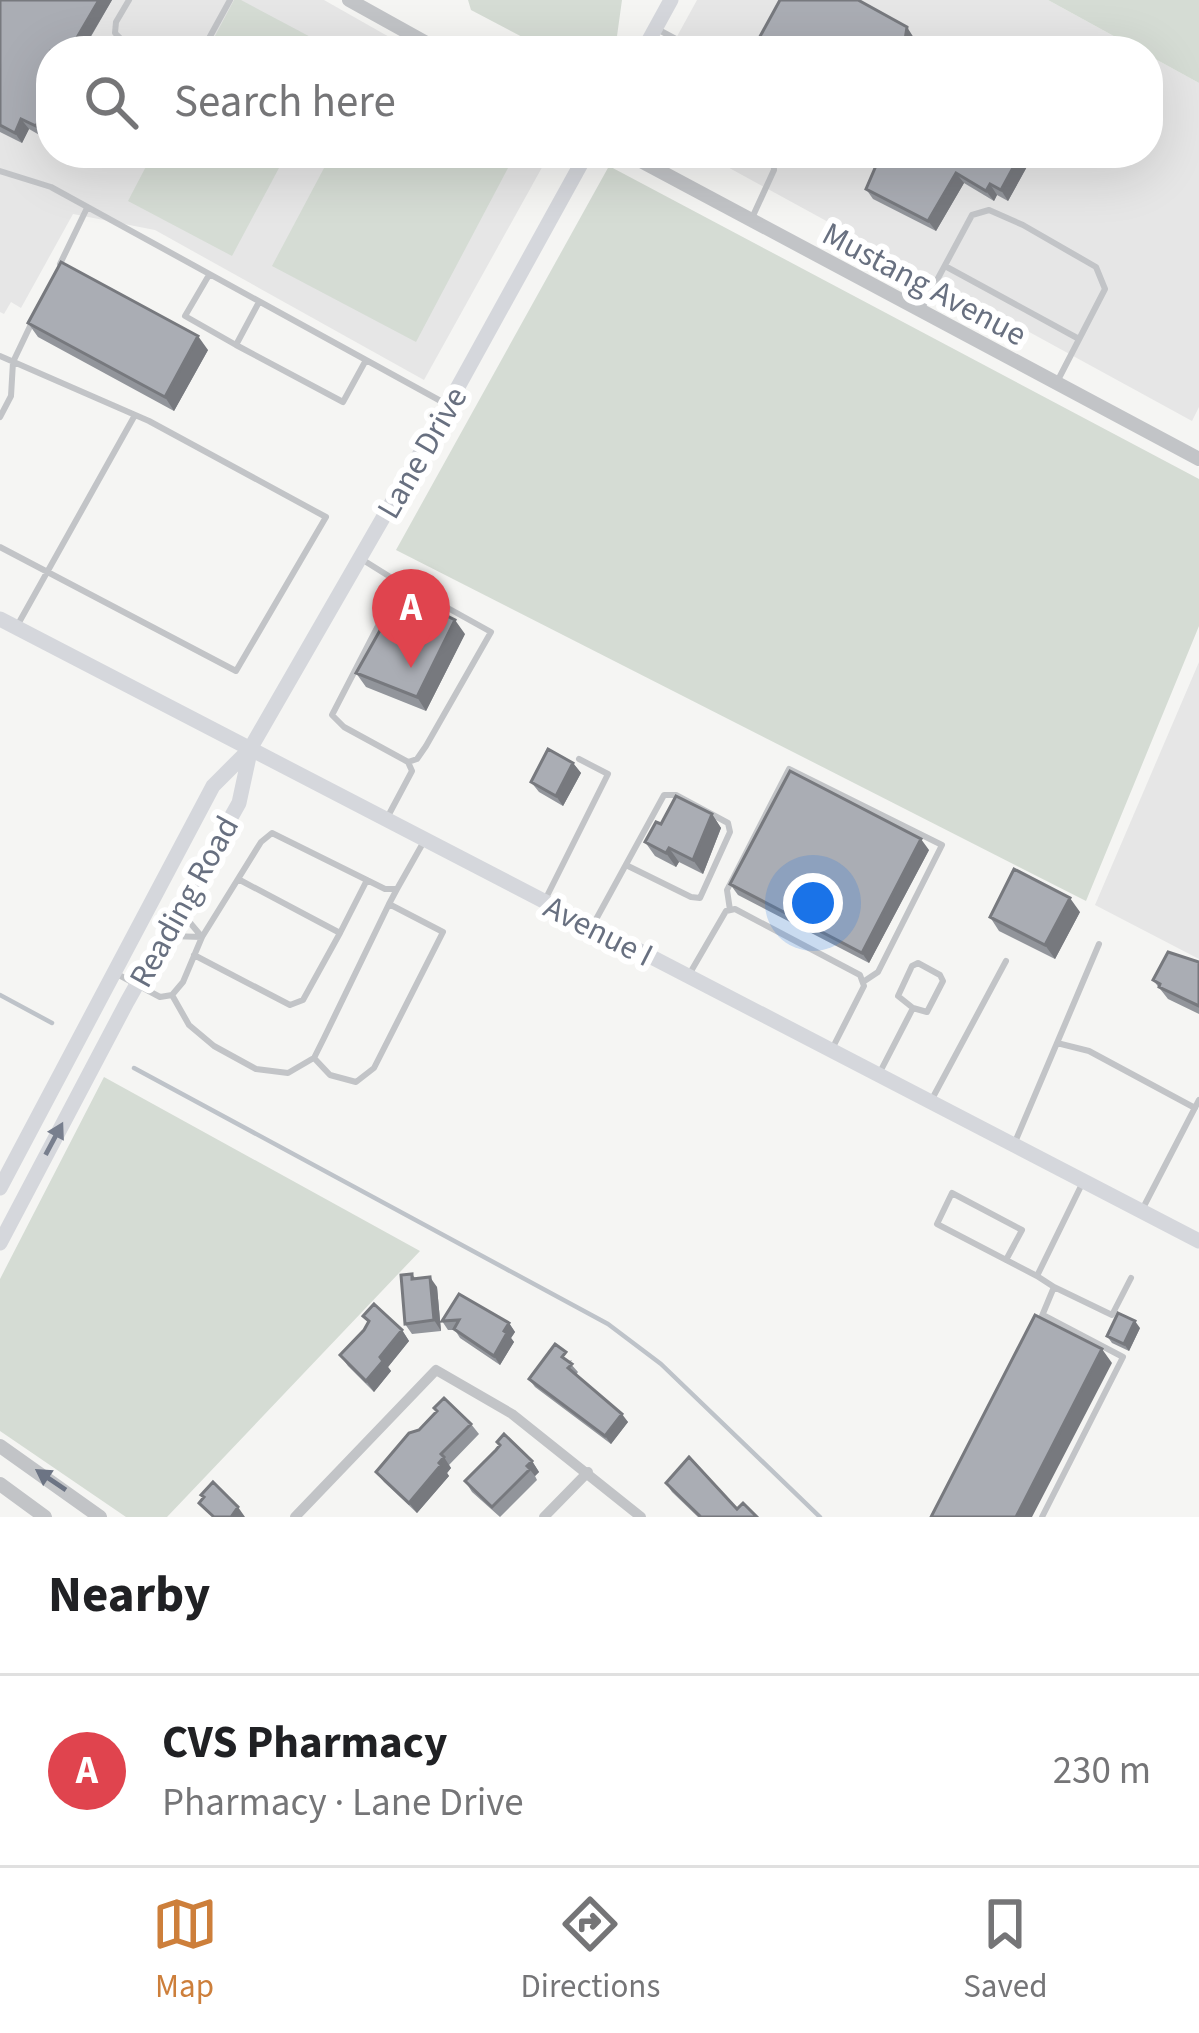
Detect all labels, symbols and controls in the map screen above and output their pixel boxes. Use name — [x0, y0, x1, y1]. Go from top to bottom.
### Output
search box — [36, 36, 1163, 168]
icon: search — [78, 69, 144, 135]
text: Search here — [174, 70, 396, 134]
street label: Mustang Avenue — [814, 211, 1035, 358]
street label: Lane Drive — [366, 378, 479, 527]
pin: A — [372, 569, 450, 668]
street label: Reading Road — [118, 807, 251, 996]
your location — [783, 873, 843, 933]
street label: Avenue I — [536, 884, 661, 979]
one-way arrow — [43, 1121, 63, 1156]
one-way arrow — [35, 1470, 67, 1493]
text: Nearby — [48, 1559, 210, 1631]
text: CVS Pharmacy — [162, 1711, 447, 1775]
text: A — [76, 1743, 98, 1799]
text: 230 m — [1053, 1743, 1151, 1799]
text: Pharmacy · Lane Drive — [162, 1775, 524, 1831]
tab: Map — [152, 1891, 218, 2010]
tab: Directions — [521, 1891, 660, 2010]
tab: Saved — [963, 1891, 1047, 2010]

